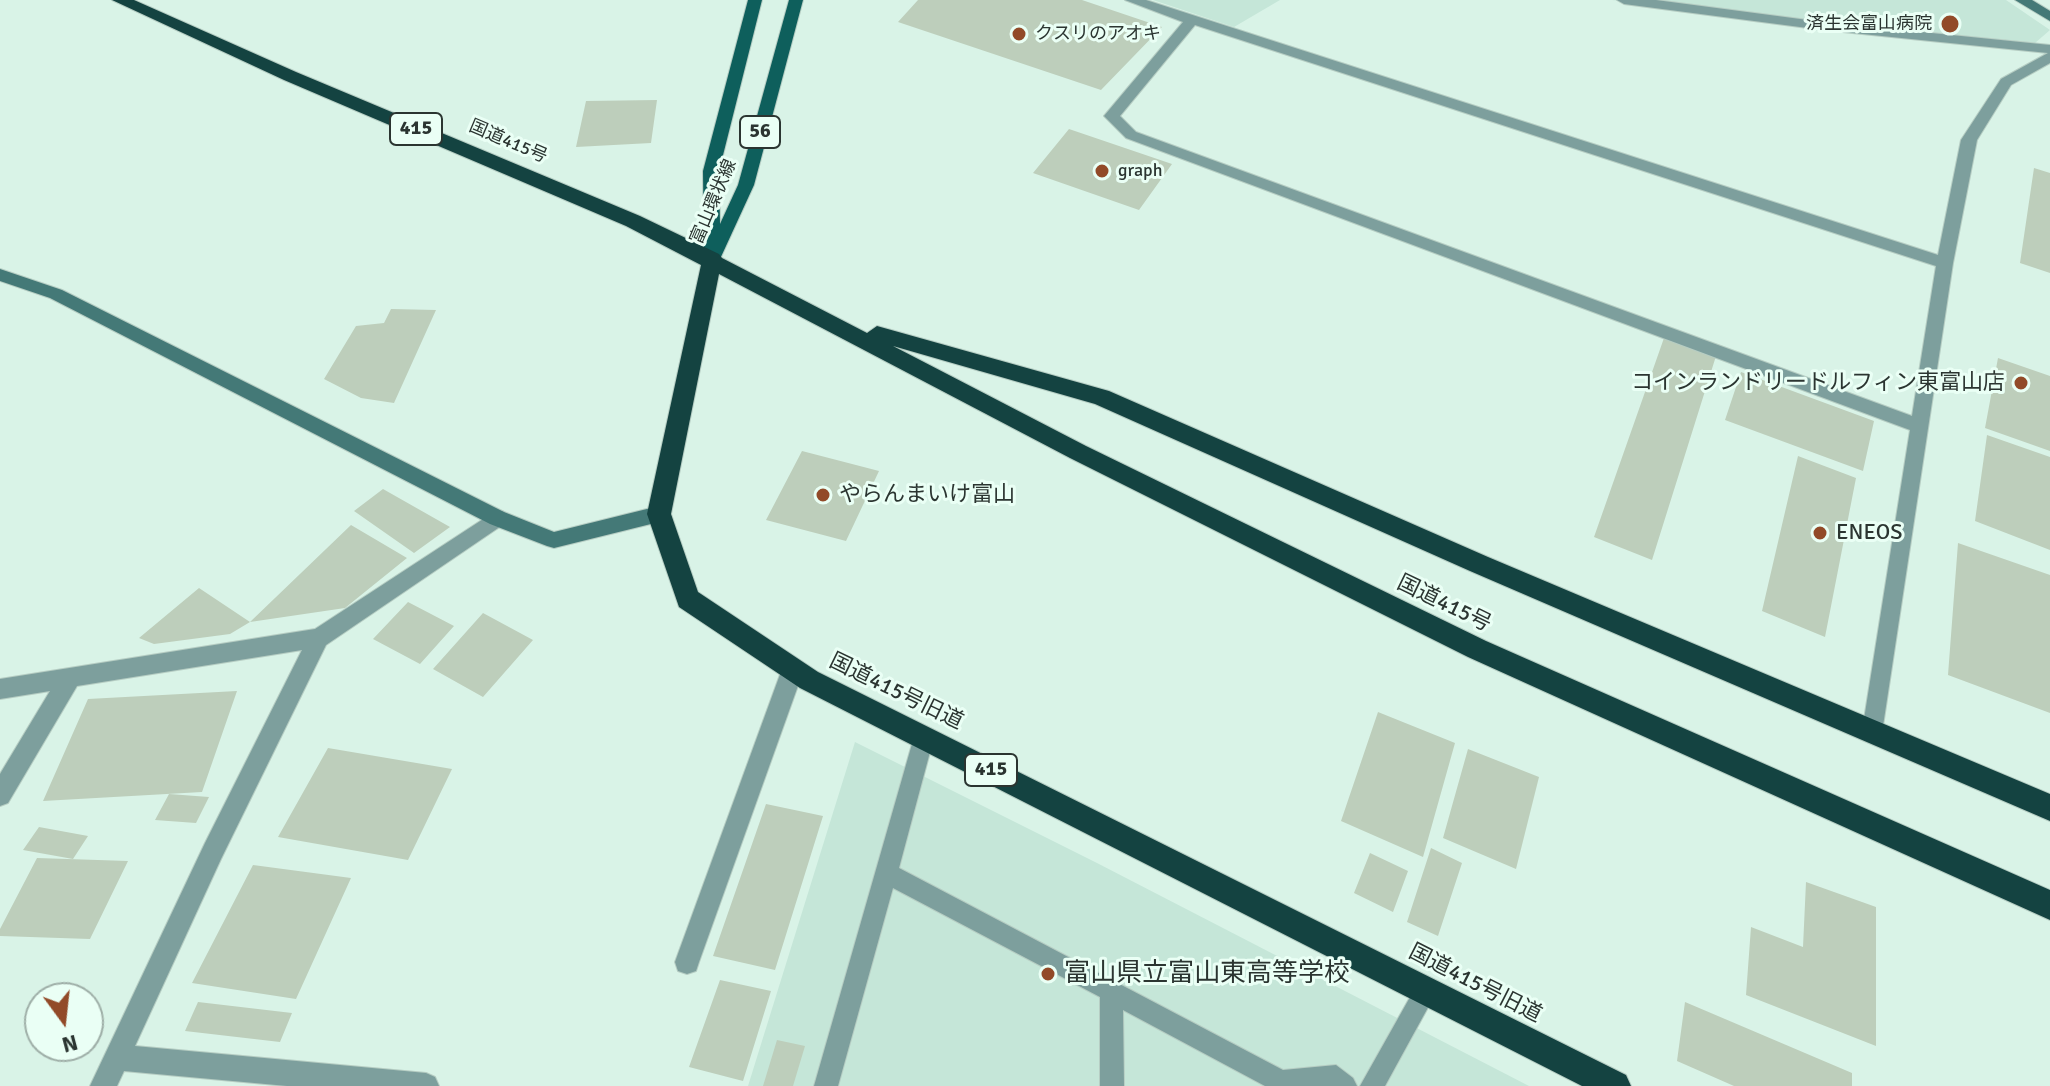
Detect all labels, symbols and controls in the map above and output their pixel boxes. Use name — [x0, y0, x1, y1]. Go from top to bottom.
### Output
place label: 済生会富山病院 — [1806, 13, 1932, 35]
marker: 済生会富山病院 — [1939, 13, 1961, 35]
place label: クスリのアオキ — [1035, 23, 1161, 45]
marker: クスリのアオキ — [1010, 25, 1028, 43]
road number: 415 — [390, 113, 442, 145]
street label: 国道415号 — [466, 116, 550, 168]
road number: 56 — [740, 116, 780, 148]
street label: 富山環状線 — [686, 156, 742, 248]
place label: graph — [1118, 160, 1162, 182]
marker: graph — [1093, 162, 1111, 180]
place label: コインランドリードルフィン東富山店 — [1631, 370, 2005, 396]
marker: コインランドリードルフィン東富山店 — [2012, 374, 2030, 392]
place label: やらんまいけ富山 — [839, 482, 1015, 508]
marker: やらんまいけ富山 — [814, 486, 832, 504]
place label: ENEOS — [1836, 520, 1902, 546]
marker: ENEOS — [1811, 524, 1829, 542]
street label: 国道415号 — [1393, 570, 1495, 638]
street label: 国道415号旧道 — [825, 648, 967, 736]
road number: 415 — [965, 754, 1017, 786]
street label: 国道415号旧道 — [1404, 939, 1546, 1029]
place label: 富山県立富山東高等学校 — [1064, 958, 1350, 990]
marker: 富山県立富山東高等学校 — [1039, 965, 1057, 983]
north arrow — [24, 982, 104, 1062]
text: N — [59, 1029, 81, 1059]

